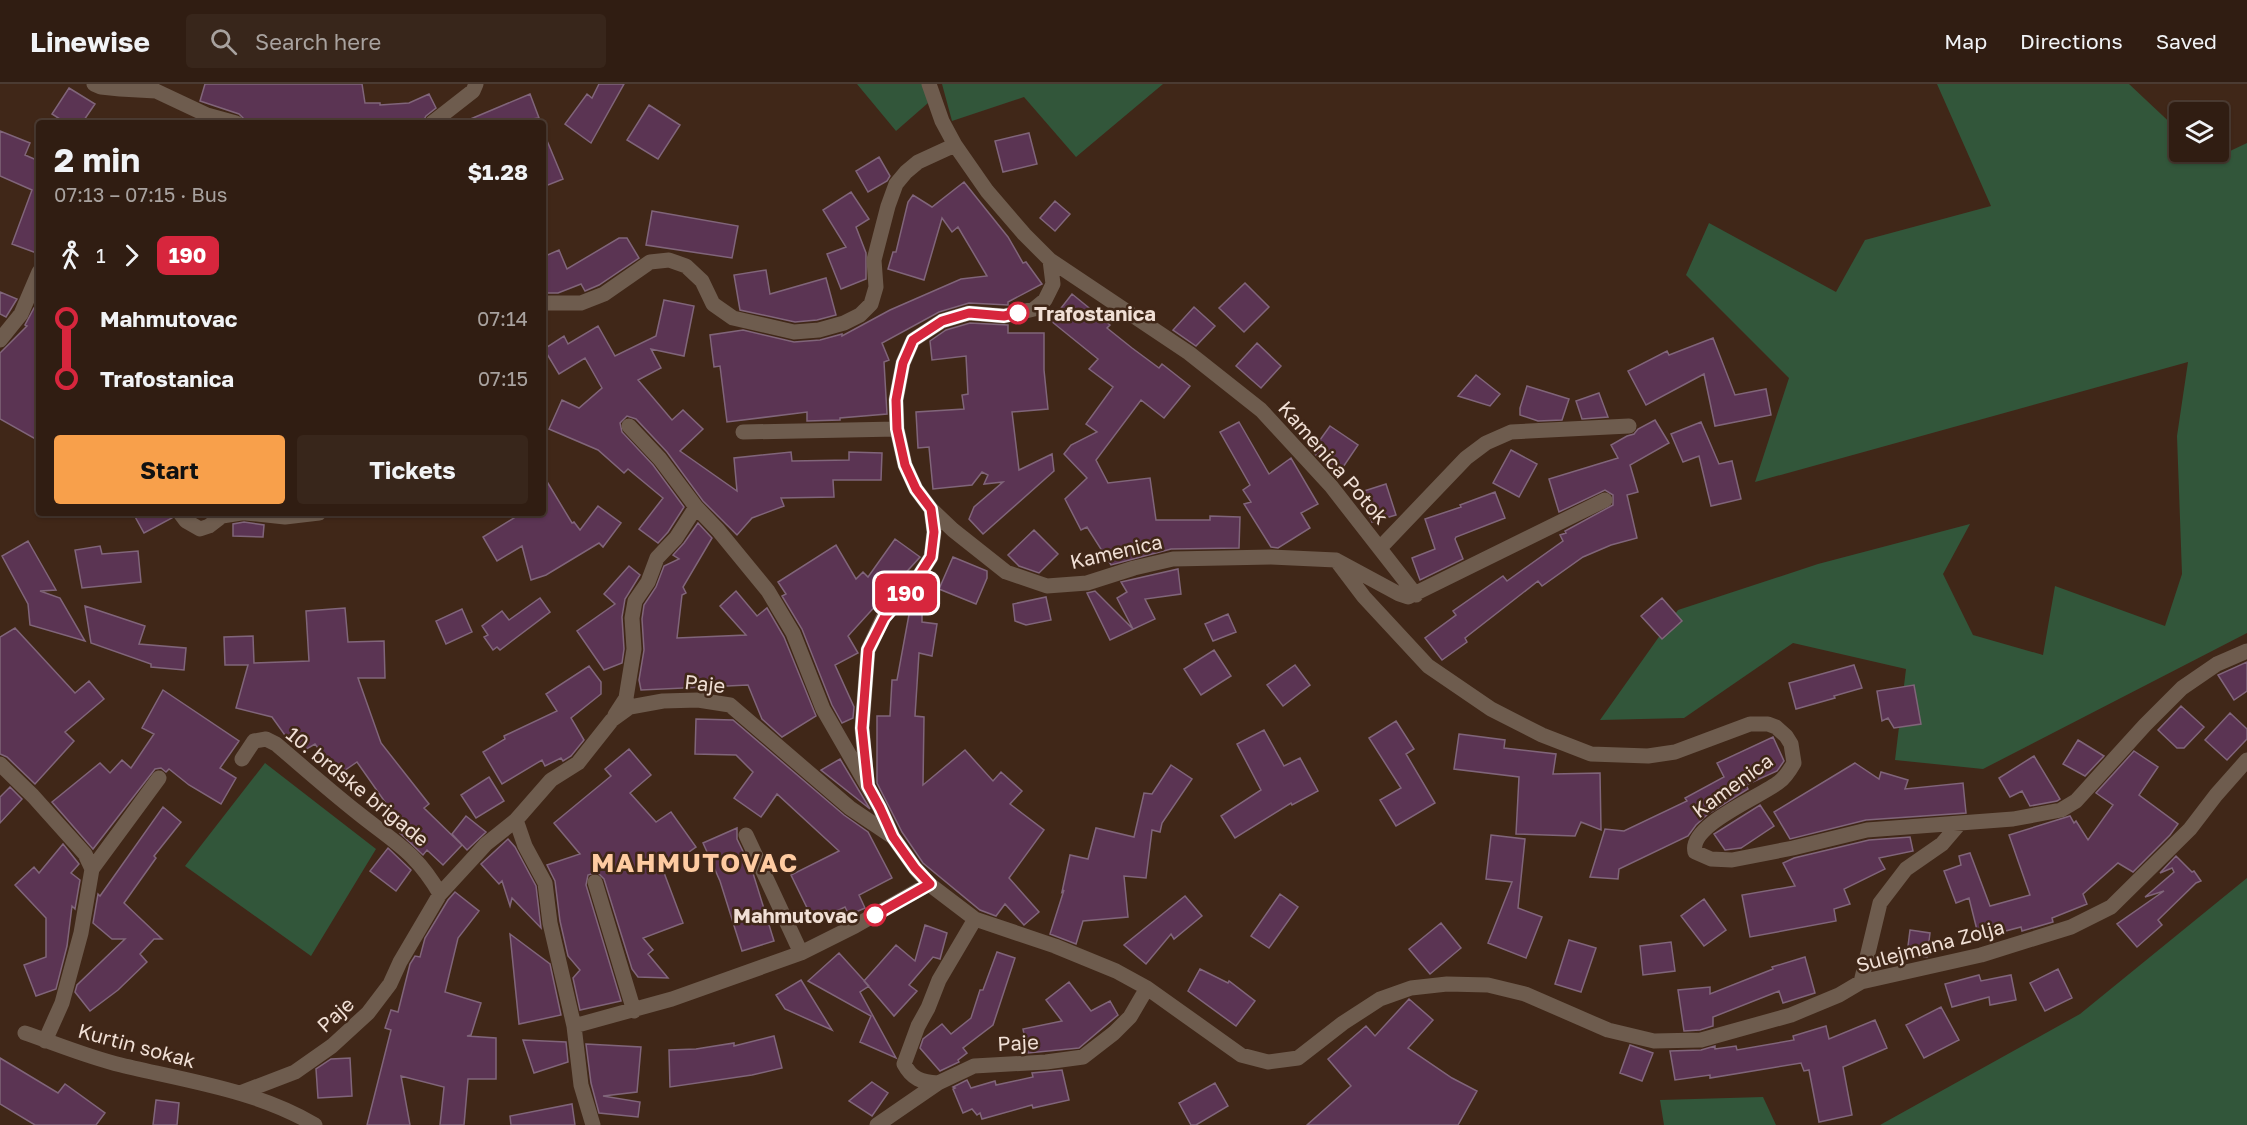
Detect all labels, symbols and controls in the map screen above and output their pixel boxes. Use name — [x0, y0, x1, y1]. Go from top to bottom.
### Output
search box — [186, 14, 606, 68]
text: Linewise — [30, 25, 150, 58]
icon: search — [207, 25, 240, 58]
text: Search here — [255, 28, 381, 55]
text: Map — [1944, 28, 1987, 54]
text: Directions — [2020, 28, 2123, 54]
text: Saved — [2156, 28, 2217, 54]
map controls — [2169, 102, 2229, 162]
button: layers — [2169, 102, 2229, 162]
text: 2 min — [54, 140, 140, 179]
text: $1.28 — [467, 158, 528, 185]
text: 07:13 – 07:15 · Bus — [54, 182, 227, 206]
icon: walk — [54, 239, 87, 272]
icon: forward — [115, 239, 148, 272]
text: 190 — [169, 242, 207, 268]
text: 1 — [96, 243, 106, 267]
place label: Trafostanica — [1034, 301, 1156, 325]
marker: Trafostanica — [1007, 302, 1029, 324]
text: Mahmutovac — [100, 305, 237, 332]
text: 07:14 — [477, 306, 528, 330]
text: Trafostanica — [100, 365, 234, 392]
text: 07:15 — [478, 366, 528, 390]
street label: Kamenica Potok — [1274, 396, 1394, 528]
button: Start — [54, 435, 285, 504]
button: Tickets — [297, 435, 528, 504]
street label: Kamenica — [1067, 529, 1165, 573]
line badge: 190 — [872, 574, 940, 612]
text: 190 — [887, 580, 925, 606]
street label: Paje — [683, 669, 727, 697]
street label: 10. brdske brigade — [282, 721, 434, 851]
street label: Kamenica — [1687, 748, 1777, 822]
district label: MAHMUTOVAC — [591, 847, 799, 878]
place label: Mahmutovac — [733, 903, 858, 927]
marker: Mahmutovac — [864, 904, 886, 926]
street label: Sulejmana Zolja — [1853, 914, 2007, 976]
street label: Paje — [312, 991, 358, 1037]
street label: Kurtin sokak — [76, 1018, 198, 1072]
street label: Paje — [997, 1029, 1039, 1055]

